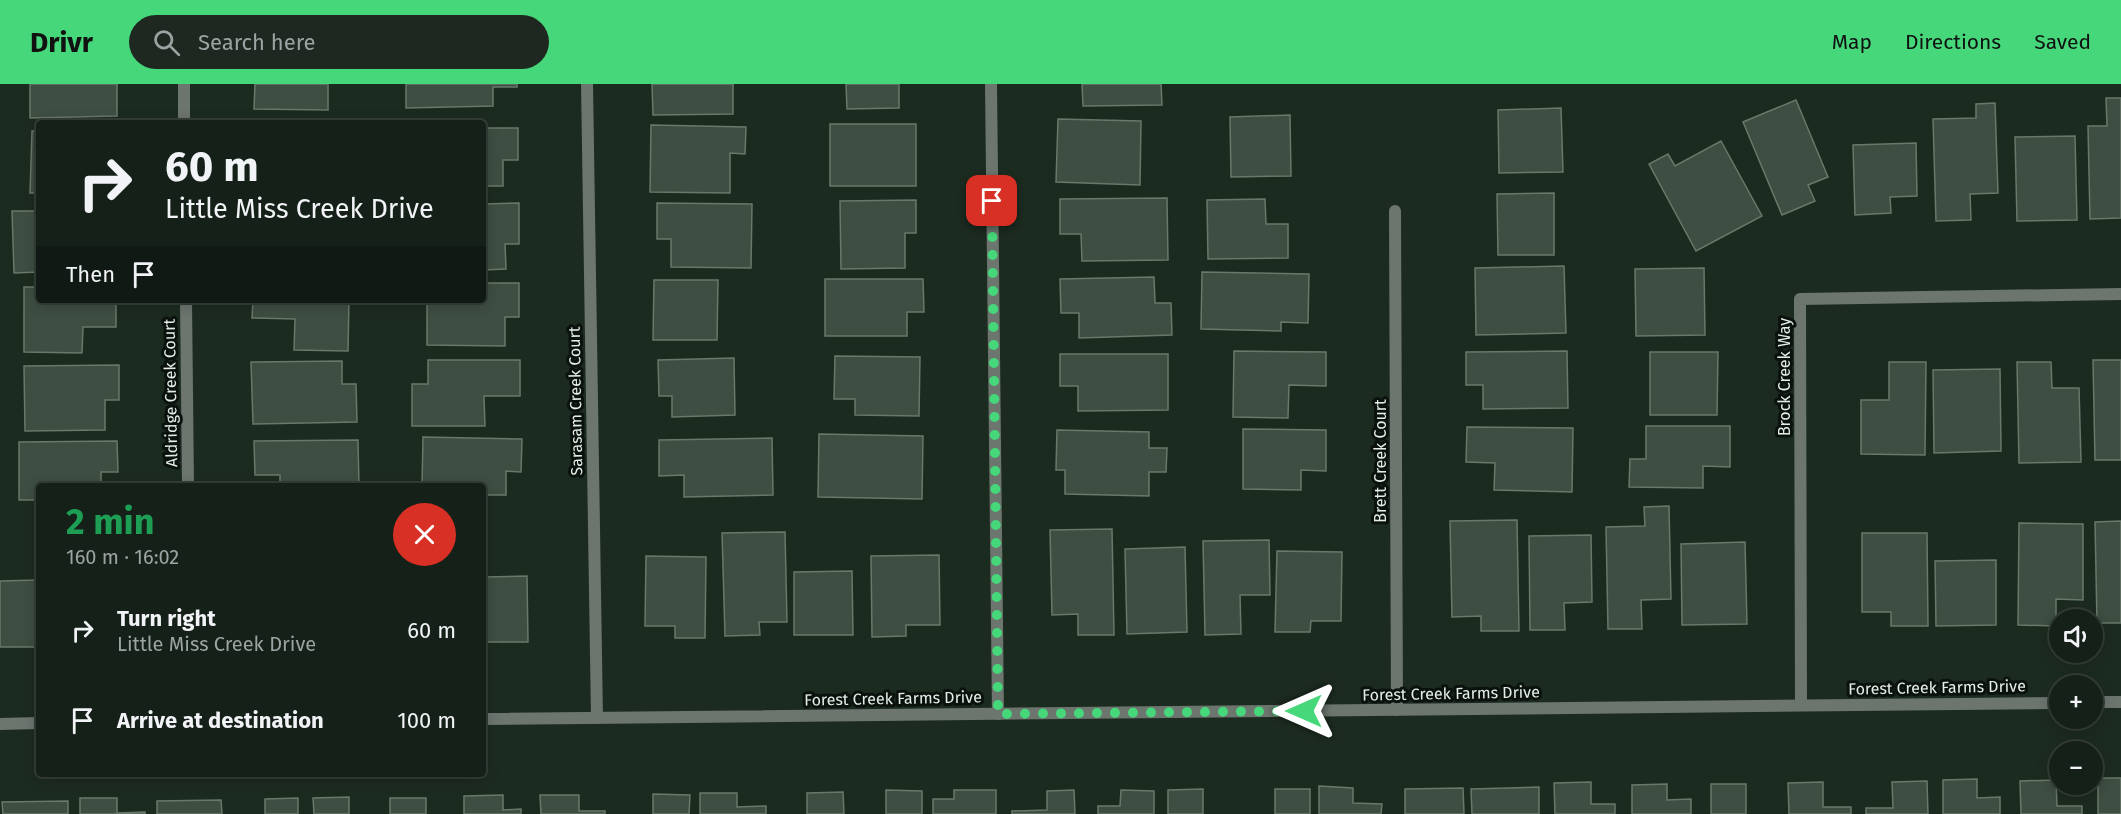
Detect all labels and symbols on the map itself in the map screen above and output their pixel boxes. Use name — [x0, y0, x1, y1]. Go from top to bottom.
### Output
pin — [966, 175, 1017, 226]
street label: Brock Creek Way — [1775, 318, 1794, 436]
street label: Aldridge Creek Court — [160, 319, 181, 467]
street label: Sarasam Creek Court — [565, 326, 586, 476]
street label: Brett Creek Court — [1371, 399, 1390, 523]
street label: Forest Creek Farms Drive — [1848, 676, 2026, 699]
position arrow — [1272, 679, 1336, 743]
street label: Forest Creek Farms Drive — [1362, 682, 1540, 705]
street label: Forest Creek Farms Drive — [804, 687, 982, 710]

